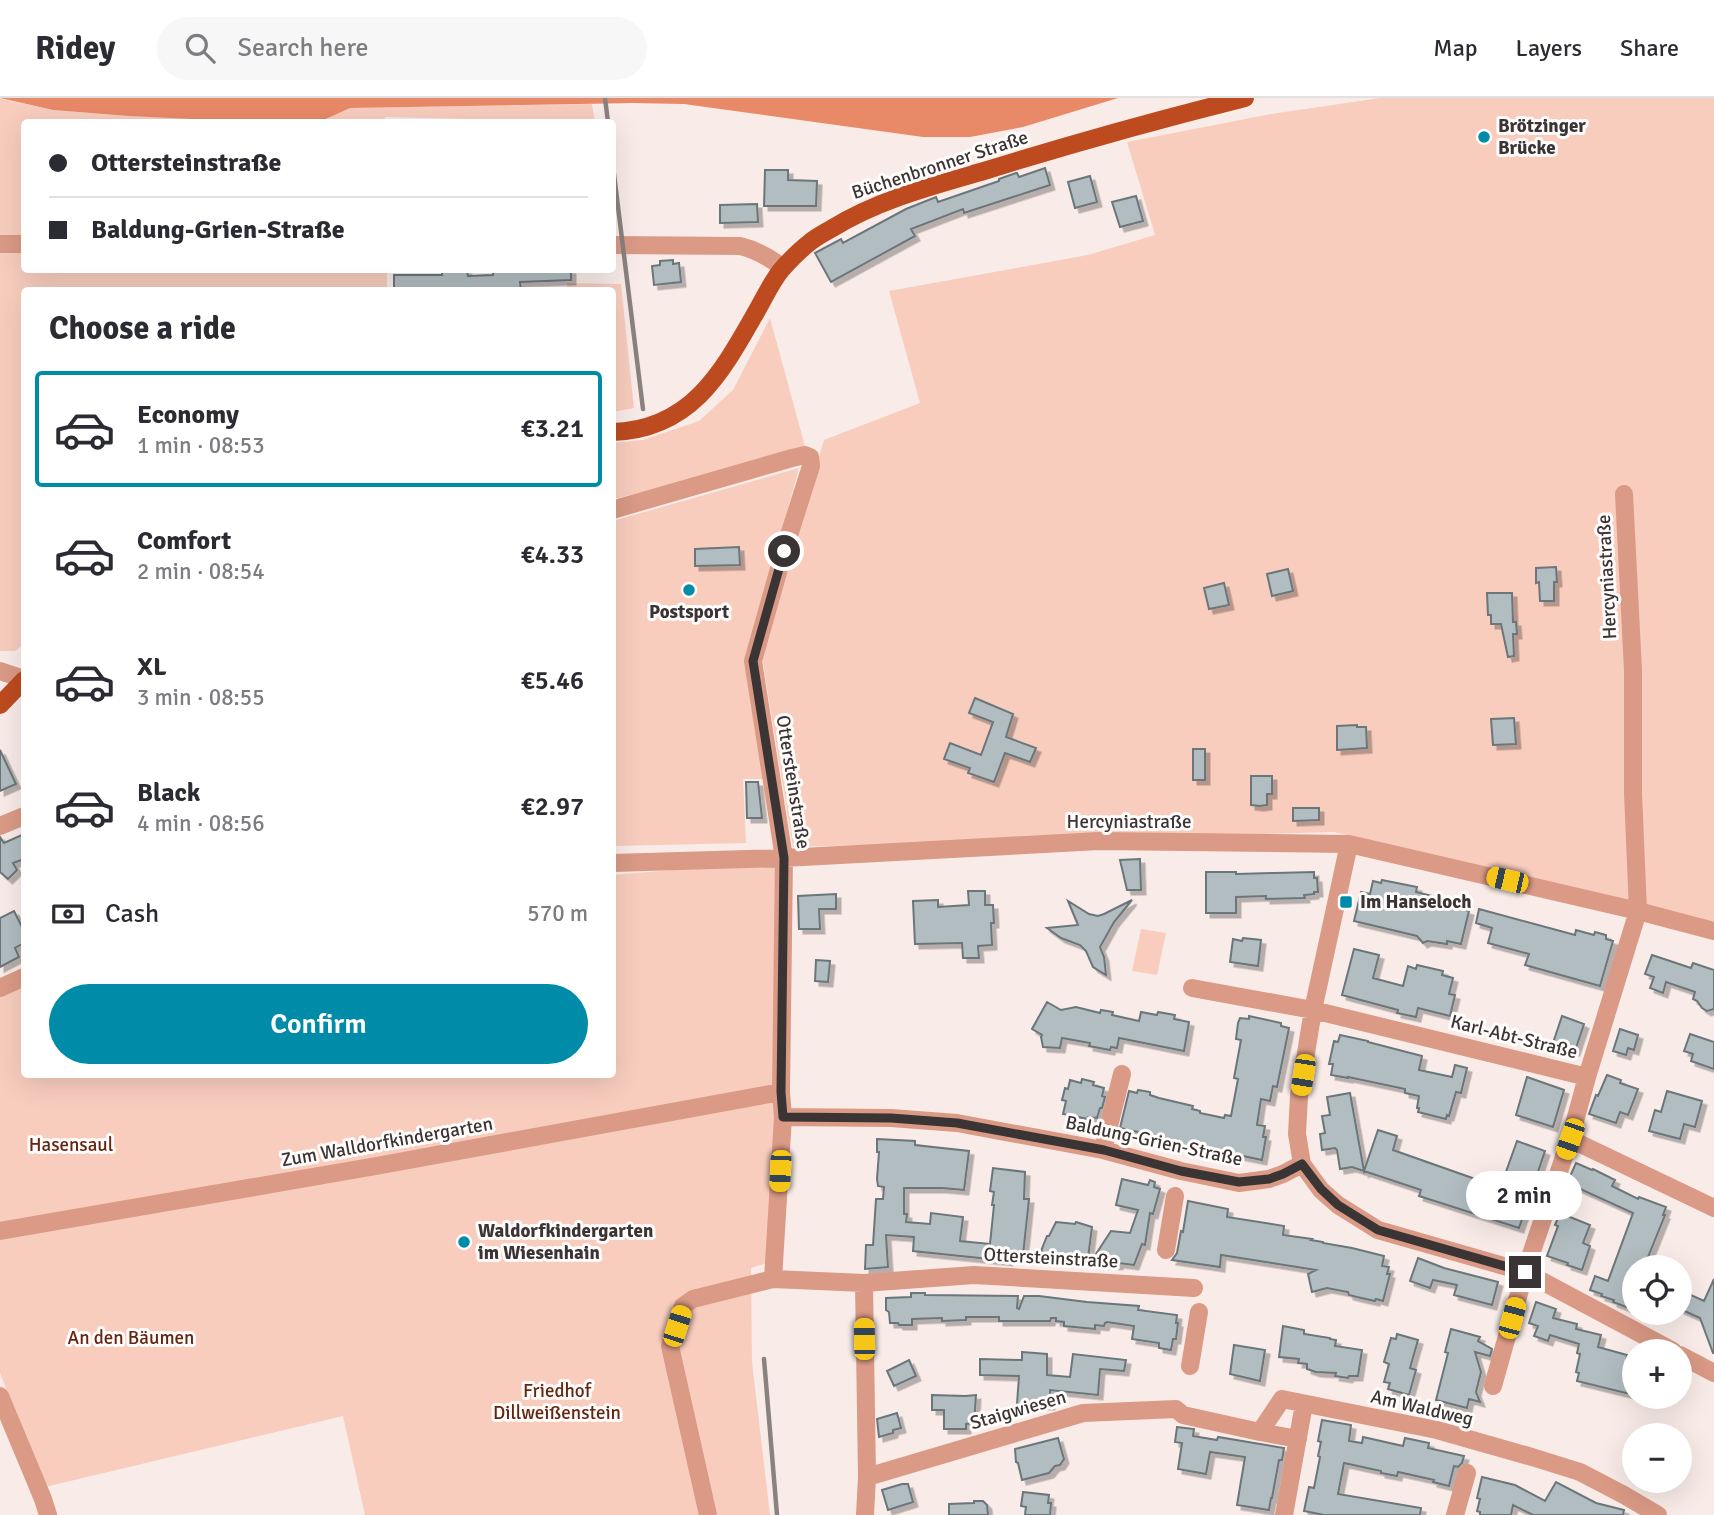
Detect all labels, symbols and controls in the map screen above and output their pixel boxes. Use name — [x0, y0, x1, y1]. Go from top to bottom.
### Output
search box — [157, 17, 647, 80]
text: Ridey — [35, 28, 115, 69]
icon: search — [181, 29, 219, 67]
text: Search here — [237, 32, 369, 64]
text: Map — [1433, 33, 1478, 63]
text: Layers — [1516, 33, 1582, 63]
text: Share — [1620, 33, 1679, 63]
place label: Brötzinger Brücke — [1498, 114, 1586, 160]
street label: Büchenbronner Straße — [849, 125, 1031, 205]
marker: Brötzinger Brücke — [1476, 129, 1492, 145]
text: Ottersteinstraße — [91, 147, 281, 179]
text: Baldung-Grien-Straße — [91, 214, 345, 246]
text: Choose a ride — [49, 309, 236, 348]
icon: car — [53, 398, 116, 461]
text: Economy — [137, 399, 239, 431]
text: €3.21 — [521, 413, 584, 445]
text: 1 min · 08:53 — [137, 431, 265, 460]
street label: Hercyniastraße — [1592, 514, 1622, 640]
icon: car — [53, 524, 116, 587]
text: Comfort — [137, 525, 231, 557]
route start — [768, 535, 800, 567]
text: €4.33 — [521, 539, 584, 571]
text: 2 min · 08:54 — [137, 557, 265, 586]
marker: Postsport — [681, 582, 697, 598]
place label: Postsport — [649, 600, 729, 624]
icon: car — [53, 650, 116, 713]
text: XL — [137, 651, 167, 683]
text: €5.46 — [521, 665, 584, 697]
text: 3 min · 08:55 — [137, 683, 265, 712]
street label: Ottersteinstraße — [771, 714, 815, 850]
icon: car — [53, 776, 116, 839]
text: Black — [137, 777, 200, 809]
text: €2.97 — [521, 791, 584, 823]
text: 4 min · 08:56 — [137, 809, 265, 838]
street label: Hercyniastraße — [1067, 810, 1191, 834]
car — [1485, 865, 1530, 895]
place label: Im Hanseloch — [1360, 890, 1472, 914]
marker: Im Hanseloch — [1338, 894, 1354, 910]
icon: cash — [49, 895, 87, 933]
text: Cash — [105, 898, 159, 930]
text: 570 m — [527, 899, 588, 928]
button: Confirm — [49, 984, 588, 1064]
street label: Karl-Abt-Straße — [1448, 1010, 1580, 1064]
car — [1290, 1053, 1317, 1097]
street label: Baldung-Grien-Straße — [1063, 1111, 1245, 1171]
street label: Zum Walldorfkindergarten — [279, 1112, 495, 1172]
car — [1554, 1116, 1587, 1162]
park label: Hasensaul — [29, 1133, 113, 1157]
car — [769, 1149, 792, 1193]
callout: 2 min — [1467, 1170, 1583, 1220]
text: 2 min — [1496, 1181, 1552, 1210]
place label: Waldorfkindergarten im Wiesenhain — [478, 1219, 653, 1265]
marker: Waldorfkindergarten im Wiesenhain — [456, 1234, 472, 1250]
street label: Ottersteinstraße — [983, 1242, 1119, 1274]
map controls — [1622, 1255, 1692, 1493]
button: locate — [1622, 1255, 1692, 1325]
route end — [1509, 1256, 1541, 1288]
car — [1497, 1295, 1528, 1341]
car — [661, 1303, 694, 1349]
car — [854, 1318, 875, 1360]
park label: An den Bäumen — [68, 1326, 194, 1350]
button: + — [1622, 1339, 1692, 1409]
park label: Friedhof Dillweißenstein — [493, 1379, 621, 1425]
street label: Staigwiesen — [967, 1385, 1069, 1435]
street label: Am Waldweg — [1368, 1385, 1476, 1431]
button: − — [1622, 1423, 1692, 1493]

